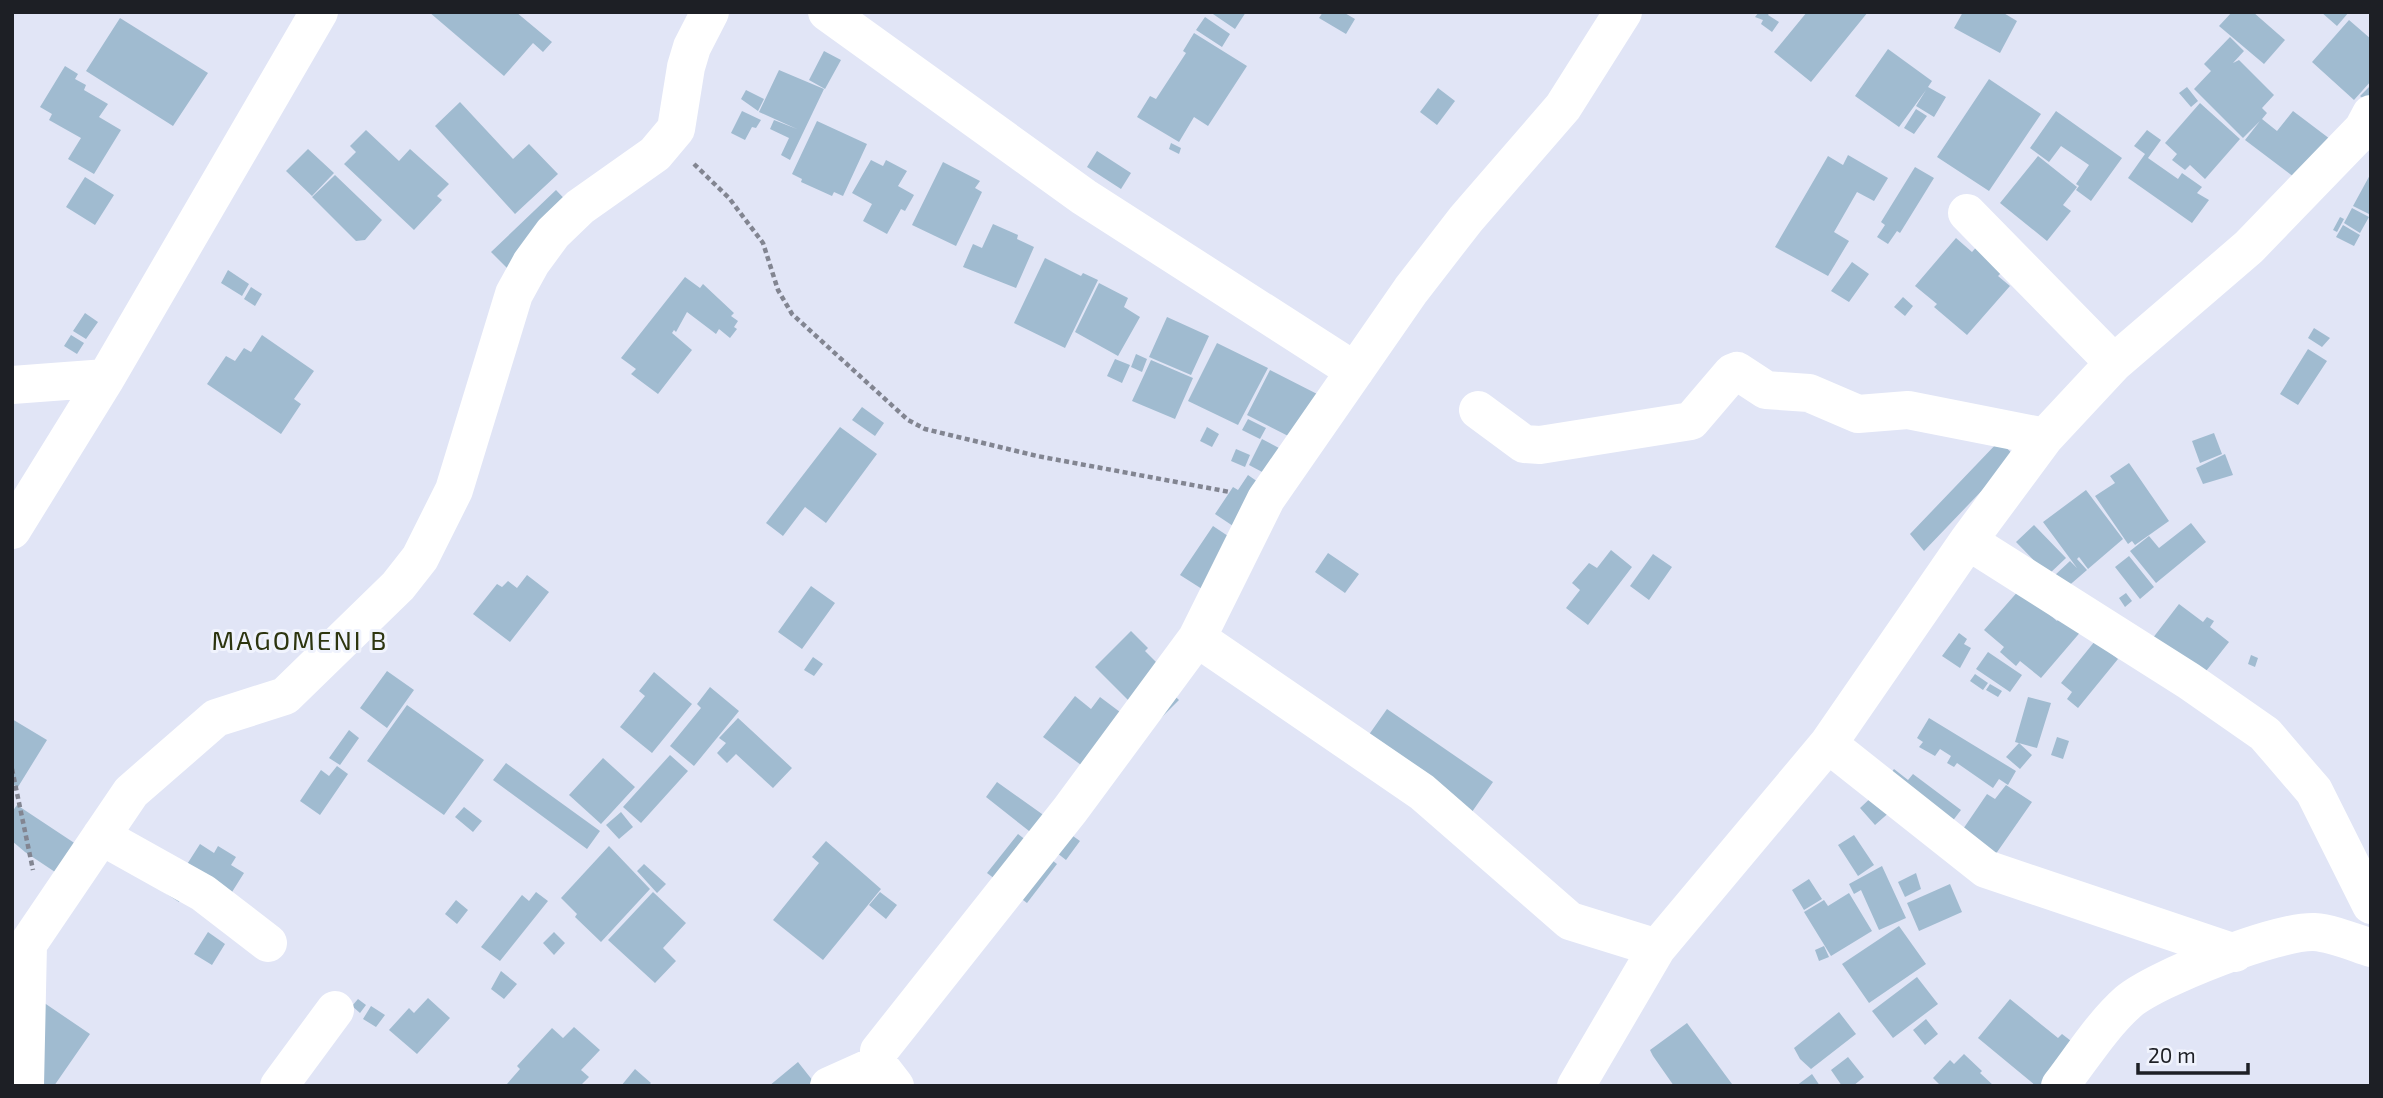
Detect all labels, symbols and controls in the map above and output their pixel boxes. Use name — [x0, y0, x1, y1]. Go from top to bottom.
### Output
district label: MAGOMENI B — [212, 624, 389, 655]
scale bar — [2138, 1032, 2248, 1076]
text: 20 m — [2148, 1042, 2196, 1067]

